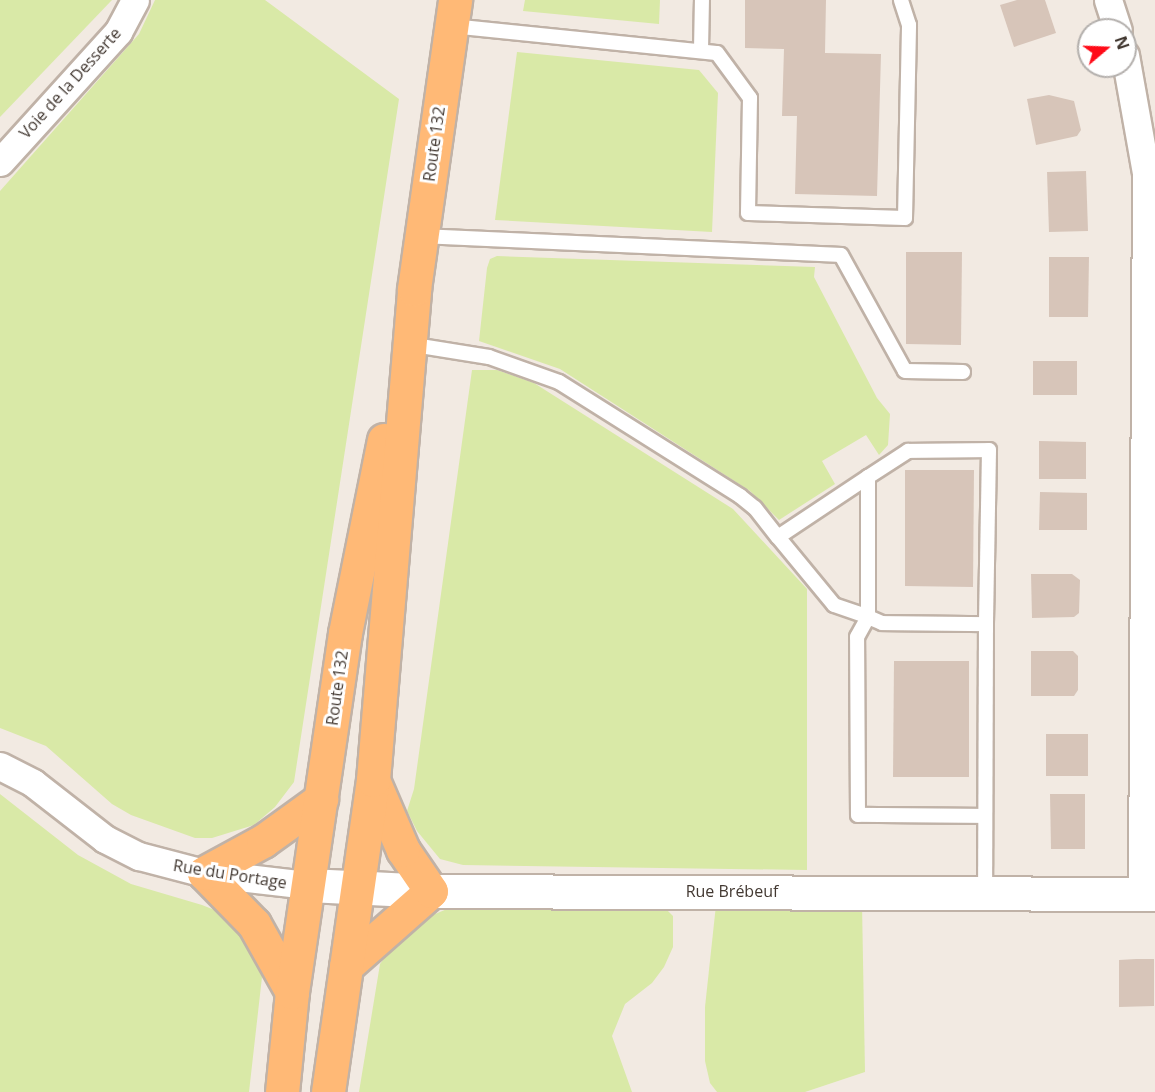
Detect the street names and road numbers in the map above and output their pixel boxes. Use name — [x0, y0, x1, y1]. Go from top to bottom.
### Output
street label: Voie de la Desserte — [15, 24, 125, 142]
street label: Route 132 — [419, 105, 449, 183]
street label: Route 132 — [322, 649, 352, 727]
street label: Rue du Portage — [172, 856, 288, 892]
street label: Rue Brébeuf — [686, 881, 778, 901]

